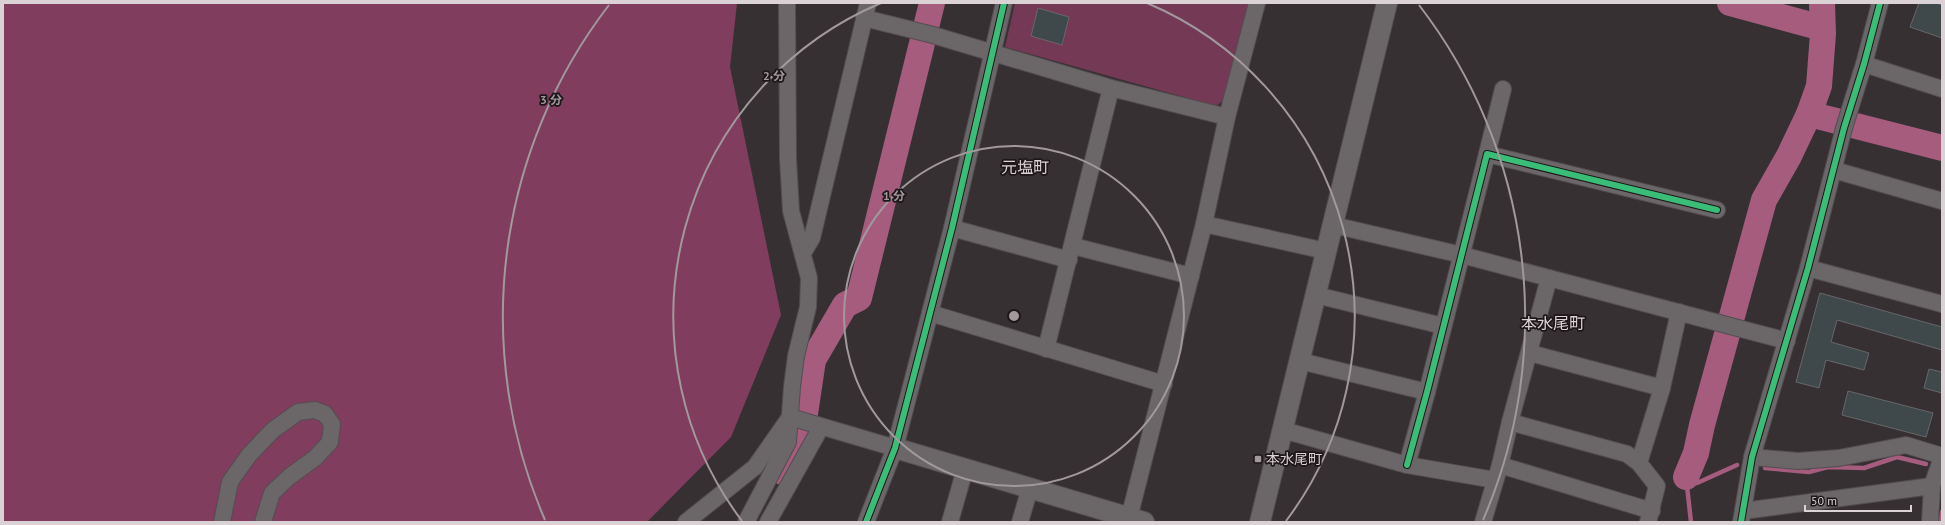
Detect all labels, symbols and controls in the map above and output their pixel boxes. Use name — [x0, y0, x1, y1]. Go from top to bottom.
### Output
text: 2 分 — [763, 68, 785, 83]
text: 3 分 — [540, 92, 562, 107]
district label: 元塩町 — [1001, 157, 1049, 177]
text: 1 分 — [883, 188, 905, 203]
centre of rings — [1007, 309, 1021, 323]
district label: 本水尾町 — [1521, 313, 1585, 333]
place label: 本水尾町 — [1266, 450, 1322, 468]
marker: 本水尾町 — [1253, 454, 1263, 464]
scale bar — [1805, 487, 1911, 513]
text: 50 m — [1811, 493, 1837, 508]

